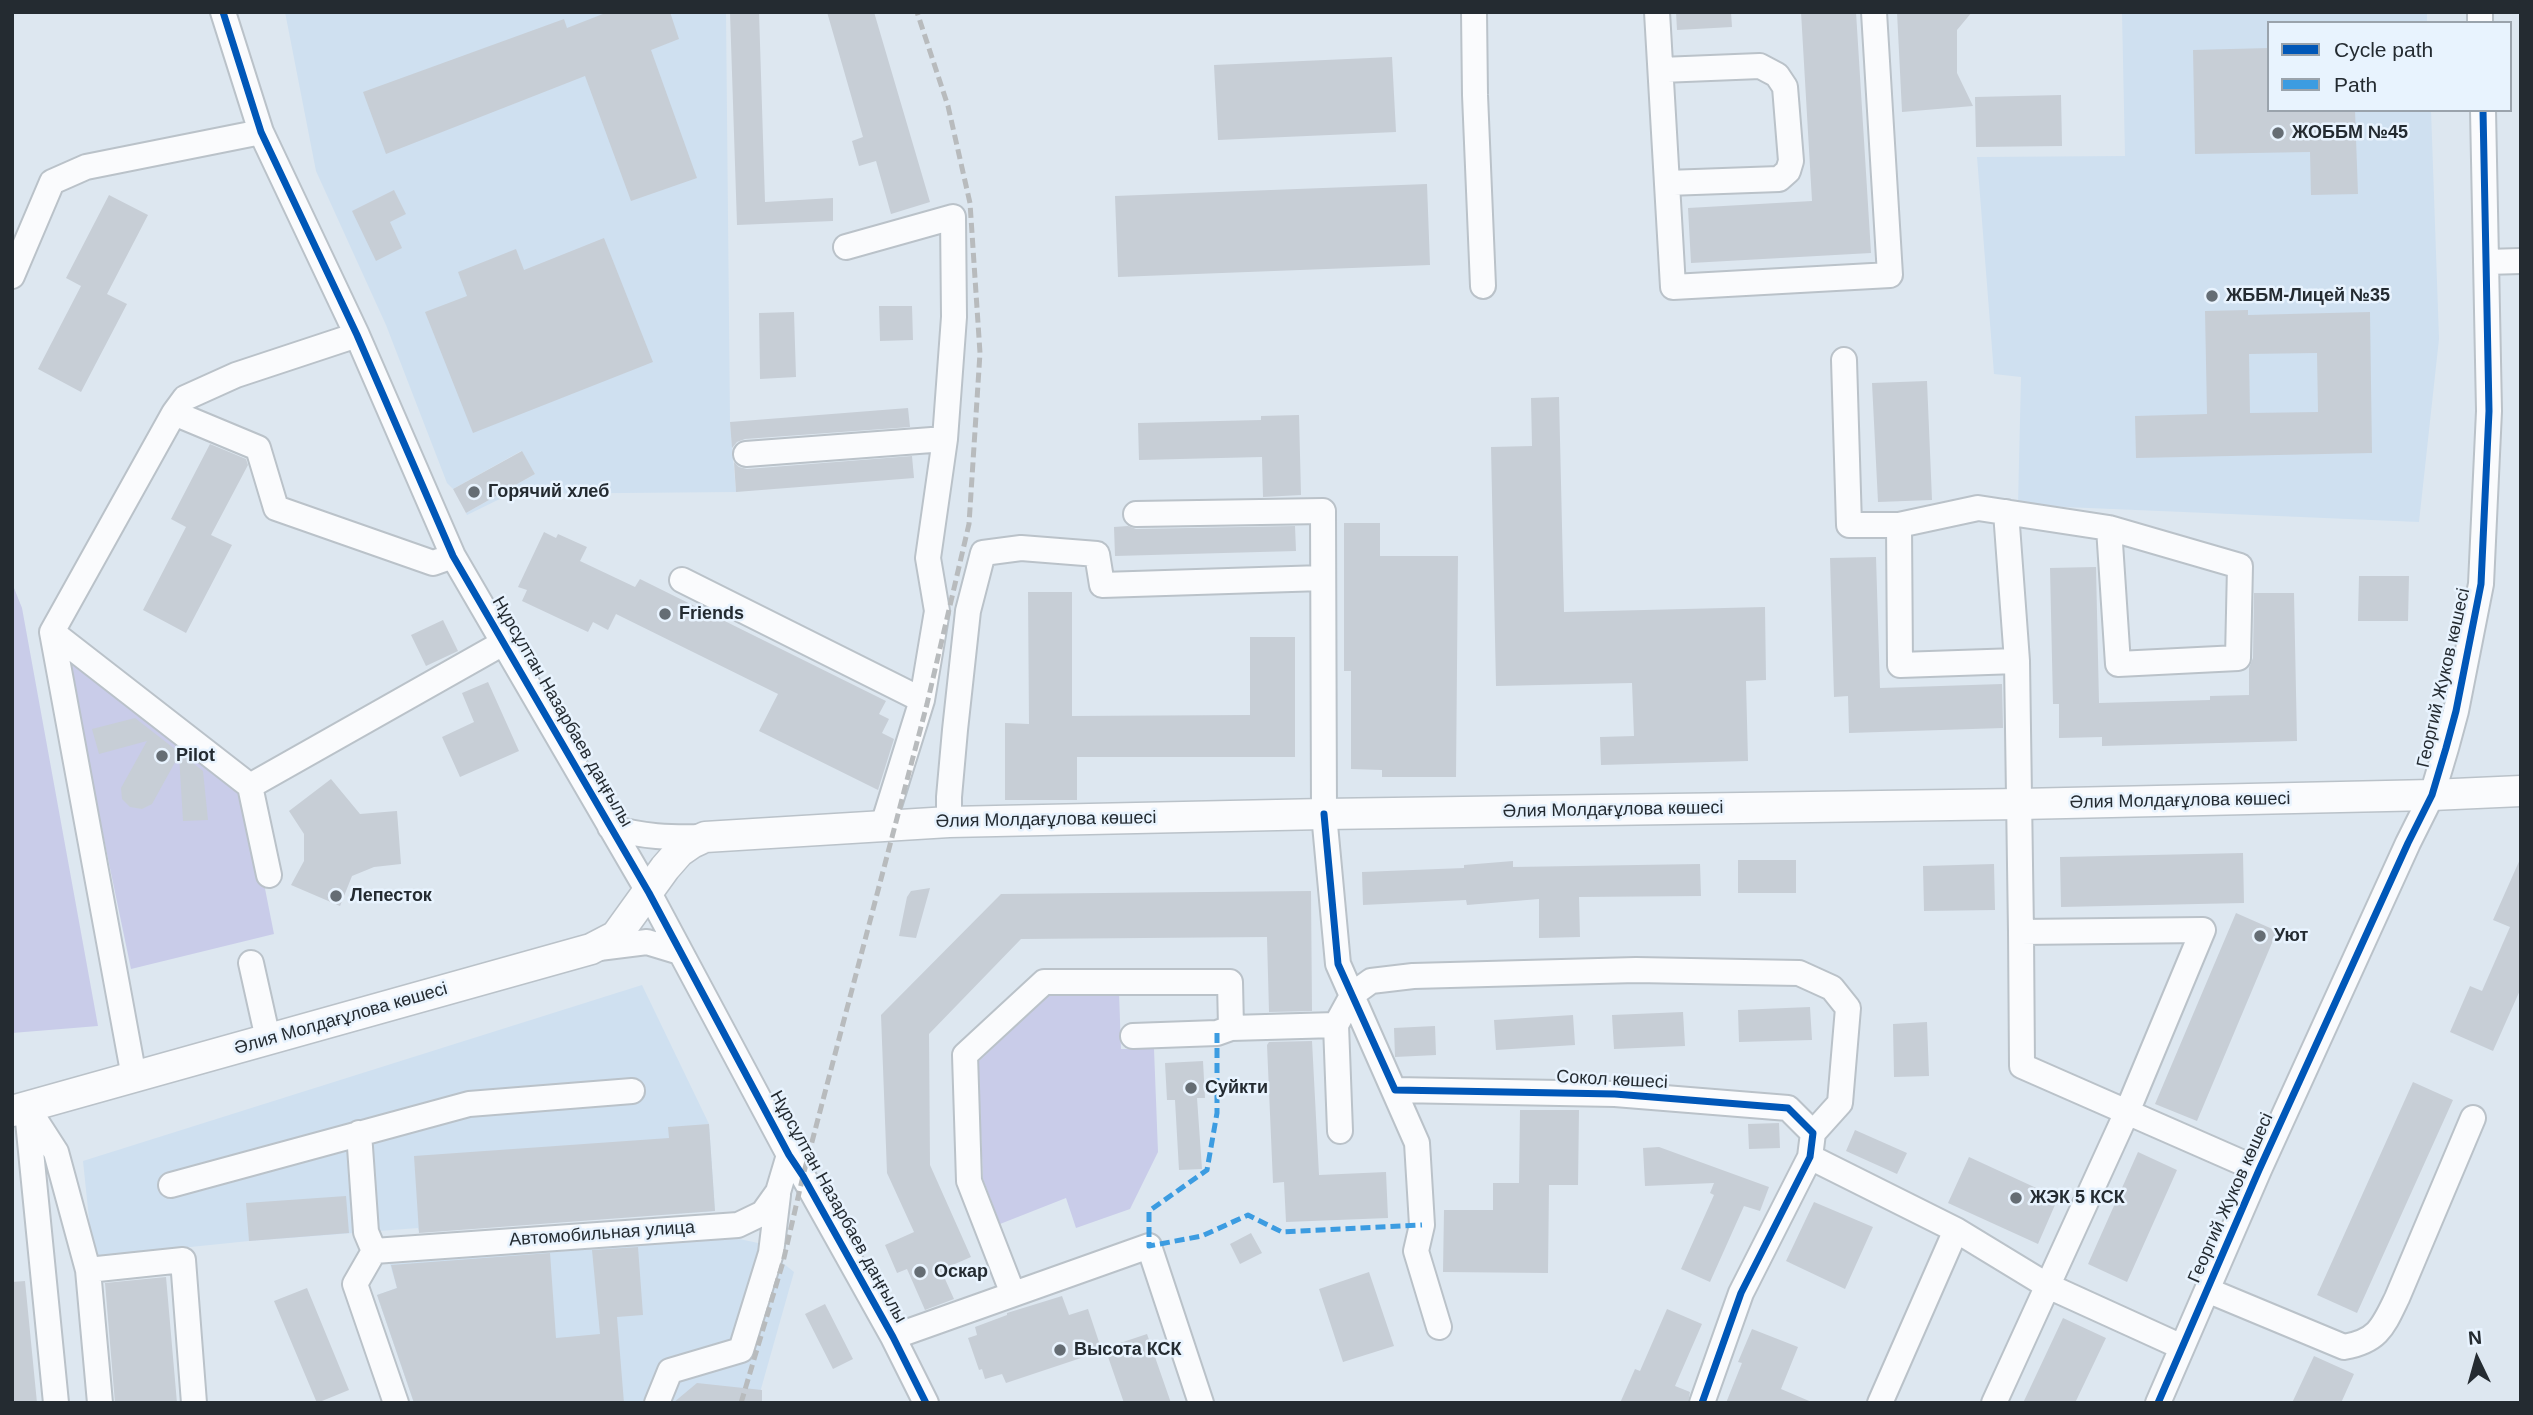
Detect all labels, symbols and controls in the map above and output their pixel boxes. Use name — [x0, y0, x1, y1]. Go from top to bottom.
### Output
legend — [2267, 21, 2512, 112]
text: Cycle path — [2334, 38, 2433, 61]
text: Path — [2334, 73, 2377, 96]
place label: ЖОББМ №45 — [2292, 122, 2408, 144]
marker: ЖОББМ №45 — [2270, 125, 2286, 141]
place label: ЖББМ-Лицей №35 — [2226, 285, 2390, 307]
marker: ЖББМ-Лицей №35 — [2204, 288, 2220, 304]
place label: Горячий хлеб — [488, 481, 609, 503]
marker: Горячий хлеб — [466, 484, 482, 500]
street label: Георгий Жуков көшесі — [2413, 586, 2475, 770]
street label: Нұрсұлтан Назарбаев даңғылы — [487, 593, 637, 831]
place label: Friends — [679, 603, 744, 625]
marker: Friends — [657, 606, 673, 622]
place label: Pilot — [176, 745, 215, 767]
marker: Pilot — [154, 748, 170, 764]
street label: Әлия Молдағұлова көшесі — [2069, 788, 2291, 814]
street label: Әлия Молдағұлова көшесі — [1502, 797, 1724, 823]
street label: Әлия Молдағұлова көшесі — [935, 807, 1157, 833]
place label: Лепесток — [350, 885, 432, 907]
marker: Лепесток — [328, 888, 344, 904]
place label: Уют — [2274, 925, 2308, 947]
marker: Уют — [2252, 928, 2268, 944]
street label: Әлия Молдағұлова көшесі — [232, 978, 450, 1060]
street label: Сокол көшесі — [1556, 1066, 1668, 1094]
place label: Суйкти — [1205, 1077, 1268, 1099]
marker: Суйкти — [1183, 1080, 1199, 1096]
street label: Нұрсұлтан Назарбаев даңғылы — [765, 1087, 911, 1327]
street label: Георгий Жуков көшесі — [2184, 1110, 2278, 1286]
place label: ЖЭК 5 КСК — [2030, 1187, 2125, 1209]
marker: ЖЭК 5 КСК — [2008, 1190, 2024, 1206]
street label: Автомобильная улица — [508, 1217, 696, 1251]
place label: Оскар — [934, 1261, 988, 1283]
marker: Оскар — [912, 1264, 928, 1280]
north arrow — [2442, 1324, 2512, 1394]
text: N — [2467, 1327, 2483, 1349]
place label: Высота КСК — [1074, 1339, 1181, 1361]
marker: Высота КСК — [1052, 1342, 1068, 1358]

